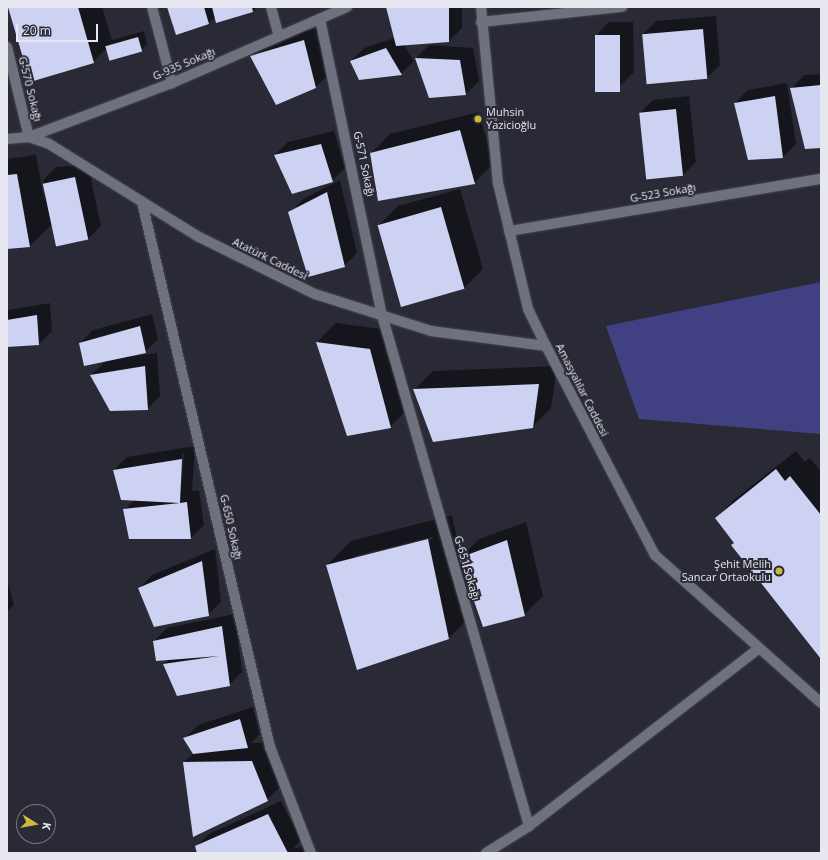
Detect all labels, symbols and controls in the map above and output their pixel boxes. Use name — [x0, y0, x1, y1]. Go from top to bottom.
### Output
scale bar — [18, 16, 100, 42]
text: 20 m — [23, 22, 51, 39]
street label: G-935 Sokağı — [151, 45, 217, 83]
street label: G-570 Sokağı — [16, 55, 44, 123]
place label: Muhsin Yazicioğlu — [486, 106, 536, 132]
marker: Muhsin Yazicioğlu — [473, 114, 483, 124]
street label: G-571 Sokağı — [351, 130, 377, 198]
street label: G-523 Sokağı — [629, 181, 697, 205]
street label: Atatürk Caddesi — [230, 235, 310, 283]
street label: Amasyalılar Caddesi — [553, 341, 611, 439]
street label: G-650 Sokağı — [217, 493, 245, 561]
street label: G-651 Sokağı — [451, 534, 483, 602]
place label: Şehit Melih Sancar Ortaokulu — [682, 558, 771, 584]
marker: Şehit Melih Sancar Ortaokulu — [774, 566, 784, 576]
north arrow — [16, 804, 56, 844]
text: K — [39, 821, 55, 831]

